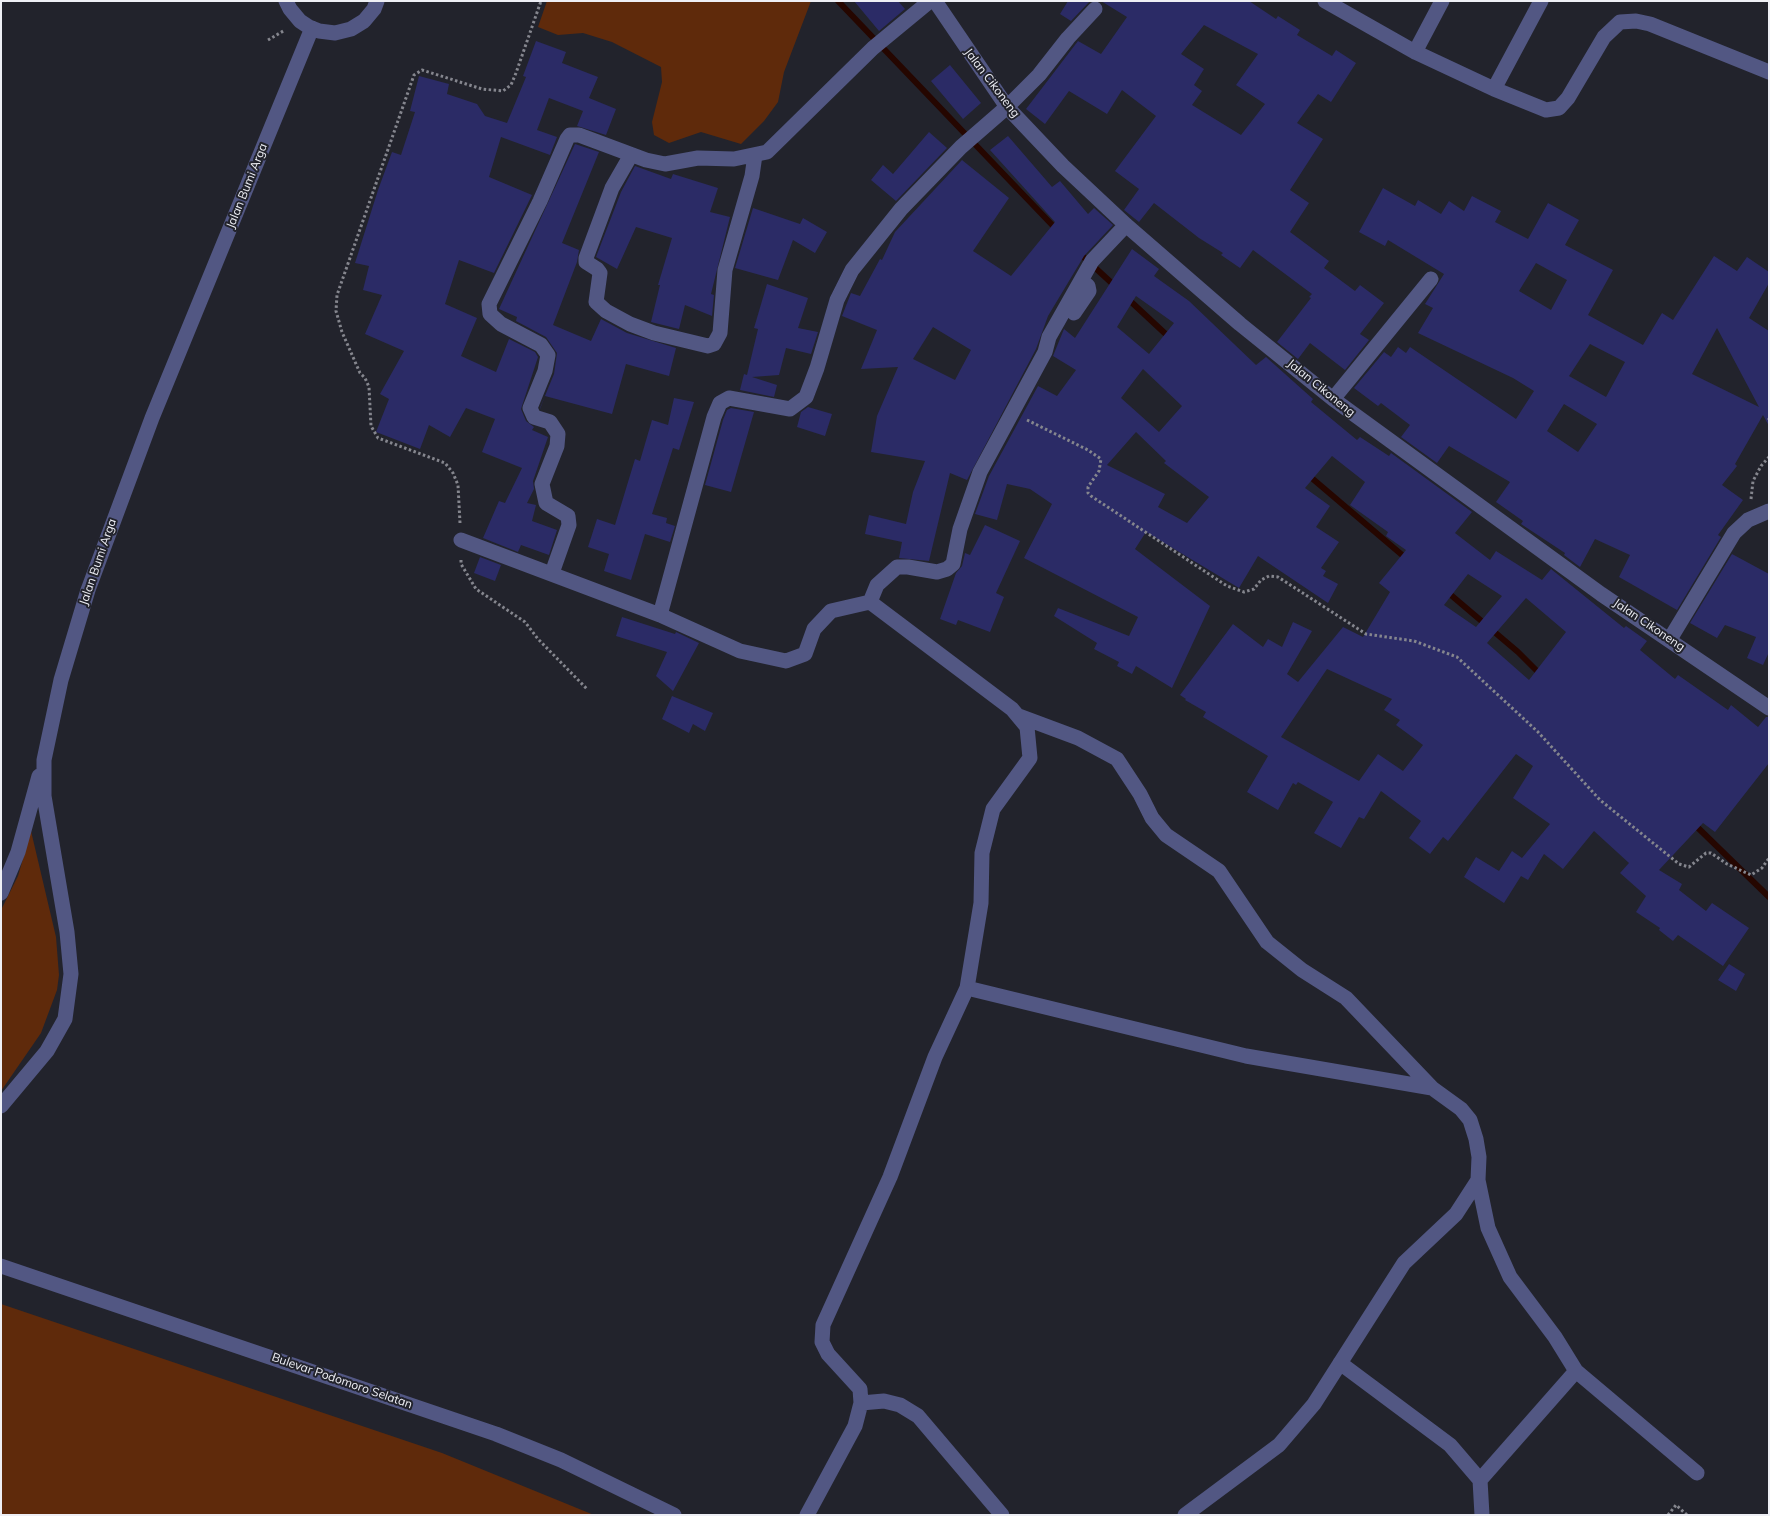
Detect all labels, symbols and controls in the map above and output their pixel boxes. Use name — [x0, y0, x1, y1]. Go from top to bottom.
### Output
street label: Jalan Cikoneng — [961, 45, 1023, 121]
street label: Jalan Bumi Arga — [223, 141, 271, 231]
street label: Jalan Cikoneng — [1284, 356, 1358, 420]
street label: Jalan Bumi Arga — [76, 517, 120, 607]
street label: Jalan Cikoneng — [1611, 596, 1687, 654]
street label: Bulevar Podomoro Selatan — [270, 1350, 414, 1412]

